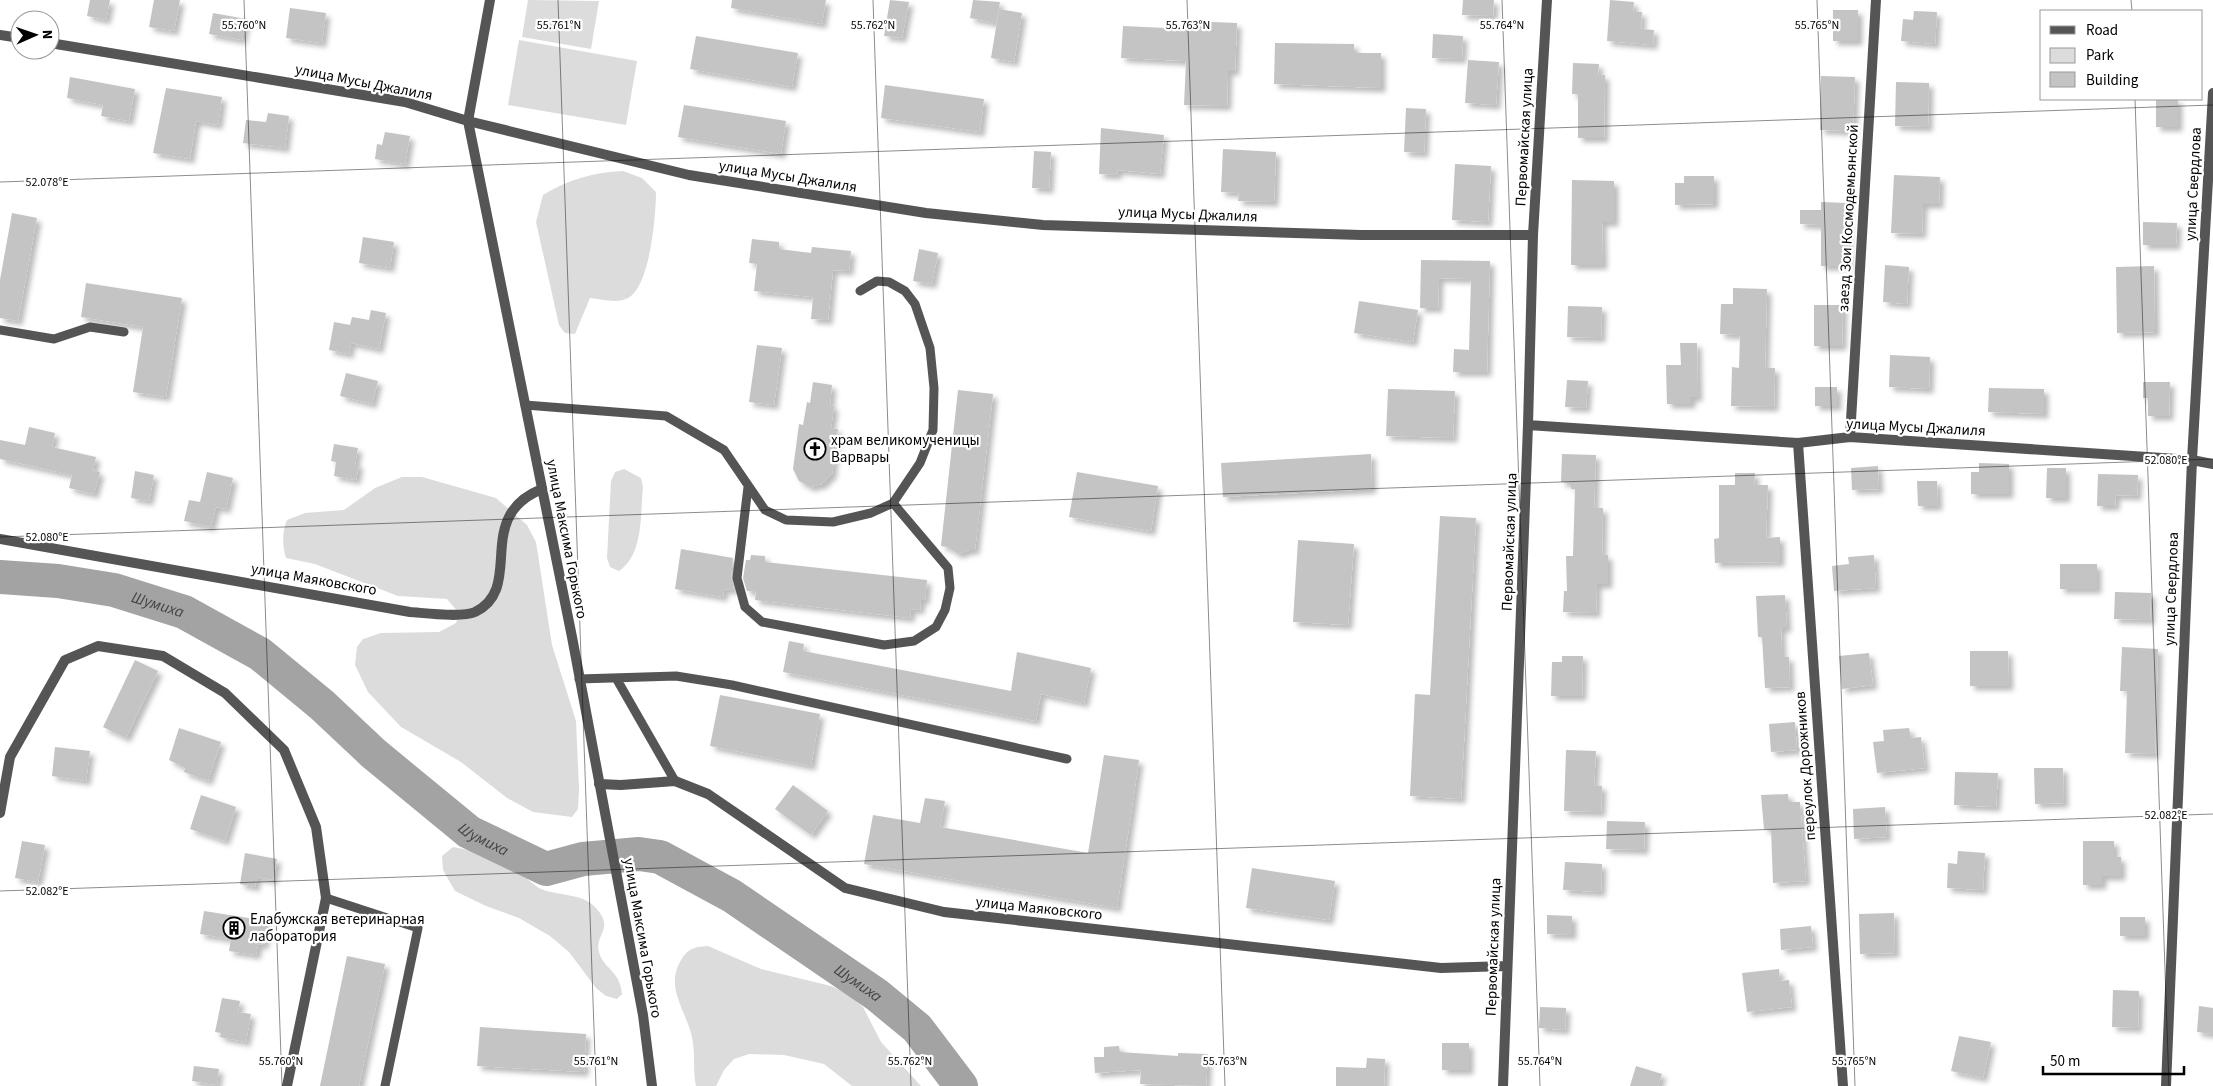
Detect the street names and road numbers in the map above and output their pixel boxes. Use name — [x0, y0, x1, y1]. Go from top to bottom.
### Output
street label: улица Мусы Джалиля — [293, 59, 434, 106]
street label: Первомайская улица — [1510, 67, 1539, 207]
street label: заезд Зои Космодемьянской — [1833, 124, 1864, 312]
street label: улица Свердлова — [2180, 127, 2207, 241]
street label: улица Мусы Джалиля — [717, 155, 858, 198]
street label: улица Мусы Джалиля — [1118, 202, 1258, 227]
street label: улица Мусы Джалиля — [1846, 413, 1986, 442]
street label: улица Максима Горького — [541, 458, 592, 621]
street label: Первомайская улица — [1497, 472, 1522, 612]
street label: улица Свердлова — [2159, 532, 2184, 646]
street label: улица Маяковского — [249, 558, 378, 601]
street label: переулок Дорожников — [1790, 690, 1821, 841]
street label: улица Максима Горького — [618, 857, 667, 1020]
street label: Первомайская улица — [1481, 877, 1506, 1017]
street label: улица Маяковского — [975, 891, 1103, 926]

